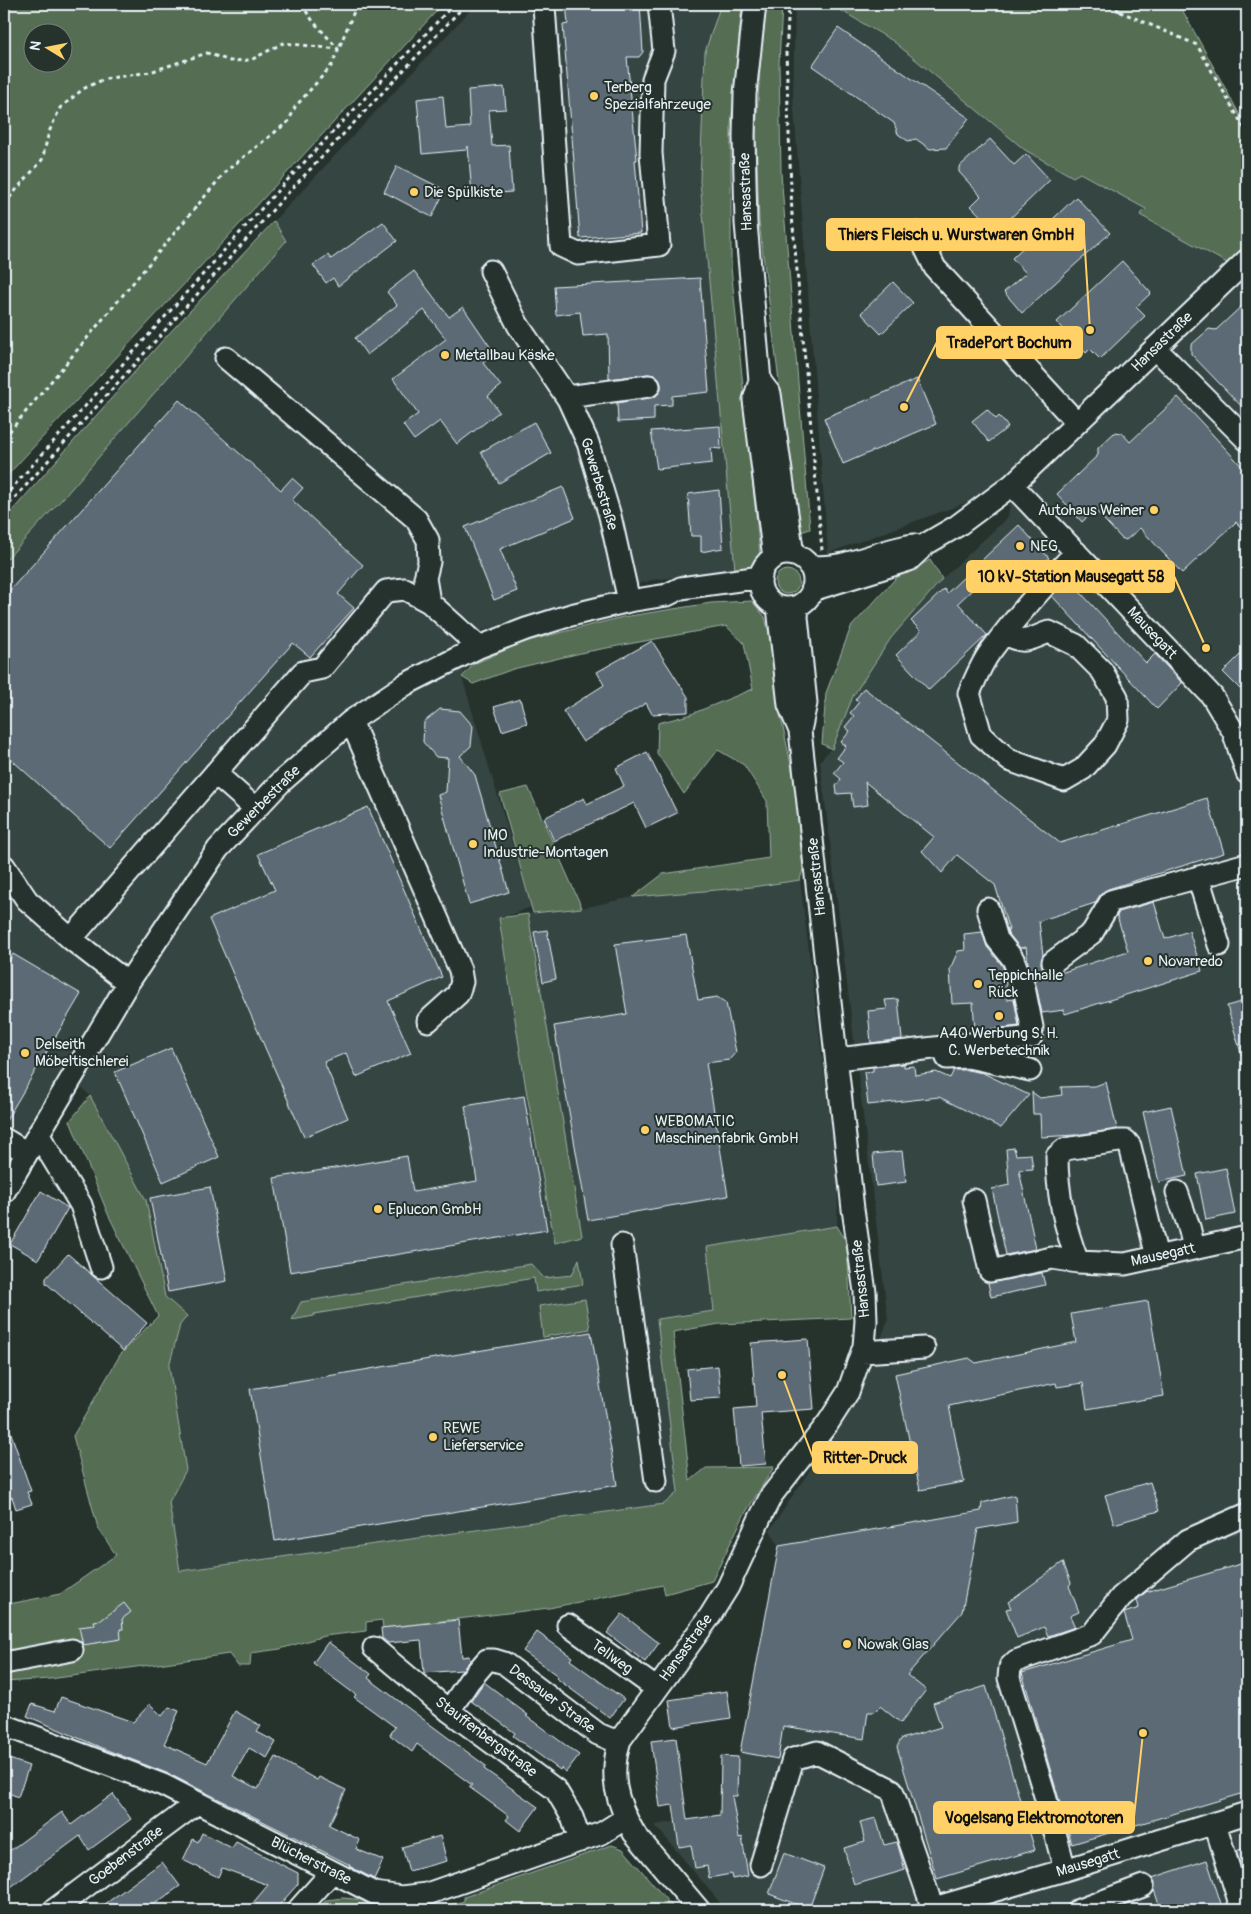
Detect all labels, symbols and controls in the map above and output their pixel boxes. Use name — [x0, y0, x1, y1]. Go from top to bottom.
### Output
north arrow — [22, 22, 72, 72]
text: N — [26, 40, 45, 52]
place label: Terberg Spezialfahrzeuge — [604, 78, 711, 114]
marker: Terberg Spezialfahrzeuge — [588, 90, 600, 102]
street label: Hansastraße — [735, 152, 757, 232]
place label: Die Spülkiste — [424, 183, 504, 202]
marker: Die Spülkiste — [408, 186, 420, 198]
callout: Thiers Fleisch u. Wurstwaren GmbH — [827, 219, 1084, 250]
text: Thiers Fleisch u. Wurstwaren GmbH — [837, 225, 1074, 245]
street label: Hansastraße — [1127, 307, 1197, 376]
callout: TradePort Bochum — [937, 327, 1082, 358]
text: TradePort Bochum — [945, 333, 1072, 353]
place label: Metallbau Käske — [455, 346, 555, 365]
marker: Metallbau Käske — [439, 349, 451, 361]
street label: Gewerbestraße — [576, 435, 622, 533]
place label: Autohaus Weiner — [1038, 501, 1145, 520]
marker: Autohaus Weiner — [1148, 504, 1160, 516]
place label: NEG — [1030, 537, 1058, 556]
marker: NEG — [1014, 540, 1026, 552]
callout: 10 kV-Station Mausegatt 58 — [967, 561, 1174, 592]
text: 10 kV-Station Mausegatt 58 — [978, 567, 1164, 587]
street label: Mausegatt — [1123, 603, 1182, 664]
street label: Gewerbestraße — [223, 761, 305, 843]
place label: IMO Industrie-Montagen — [483, 826, 608, 862]
street label: Hansastraße — [803, 836, 831, 917]
marker: IMO Industrie-Montagen — [467, 838, 479, 850]
place label: Novarredo — [1158, 952, 1223, 971]
marker: Novarredo — [1142, 955, 1154, 967]
place label: Teppichhalle Rück — [988, 966, 1063, 1002]
marker: Teppichhalle Rück — [972, 978, 984, 990]
marker: A40 Werbung S. H. C. Werbetechnik — [993, 1010, 1005, 1022]
place label: A40 Werbung S. H. C. Werbetechnik — [939, 1024, 1059, 1060]
place label: Delseith Möbeltischlerei — [35, 1035, 129, 1071]
marker: Delseith Möbeltischlerei — [19, 1047, 31, 1059]
place label: WEBOMATIC Maschinenfabrik GmbH — [655, 1112, 798, 1148]
marker: WEBOMATIC Maschinenfabrik GmbH — [639, 1124, 651, 1136]
place label: Eplucon GmbH — [388, 1200, 481, 1219]
marker: Eplucon GmbH — [372, 1203, 384, 1215]
street label: Hansastraße — [847, 1238, 875, 1319]
street label: Mausegatt — [1129, 1239, 1198, 1271]
place label: REWE Lieferservice — [443, 1419, 524, 1455]
marker: REWE Lieferservice — [427, 1431, 439, 1443]
callout: Ritter-Druck — [813, 1442, 917, 1473]
text: Ritter-Druck — [823, 1448, 907, 1468]
street label: Hansastraße — [655, 1610, 717, 1685]
street label: Tellweg — [587, 1635, 637, 1679]
place label: Nowak Glas — [857, 1635, 929, 1654]
marker: Nowak Glas — [841, 1638, 853, 1650]
street label: Dessauer Straße — [505, 1660, 599, 1738]
street label: Stauffenbergstraße — [431, 1692, 541, 1782]
callout: Vogelsang Elektromotoren — [934, 1802, 1134, 1833]
text: Vogelsang Elektromotoren — [944, 1808, 1124, 1828]
street label: Goebenstraße — [85, 1821, 168, 1890]
street label: Blücherstraße — [268, 1833, 355, 1890]
street label: Mausegatt — [1054, 1844, 1123, 1882]

